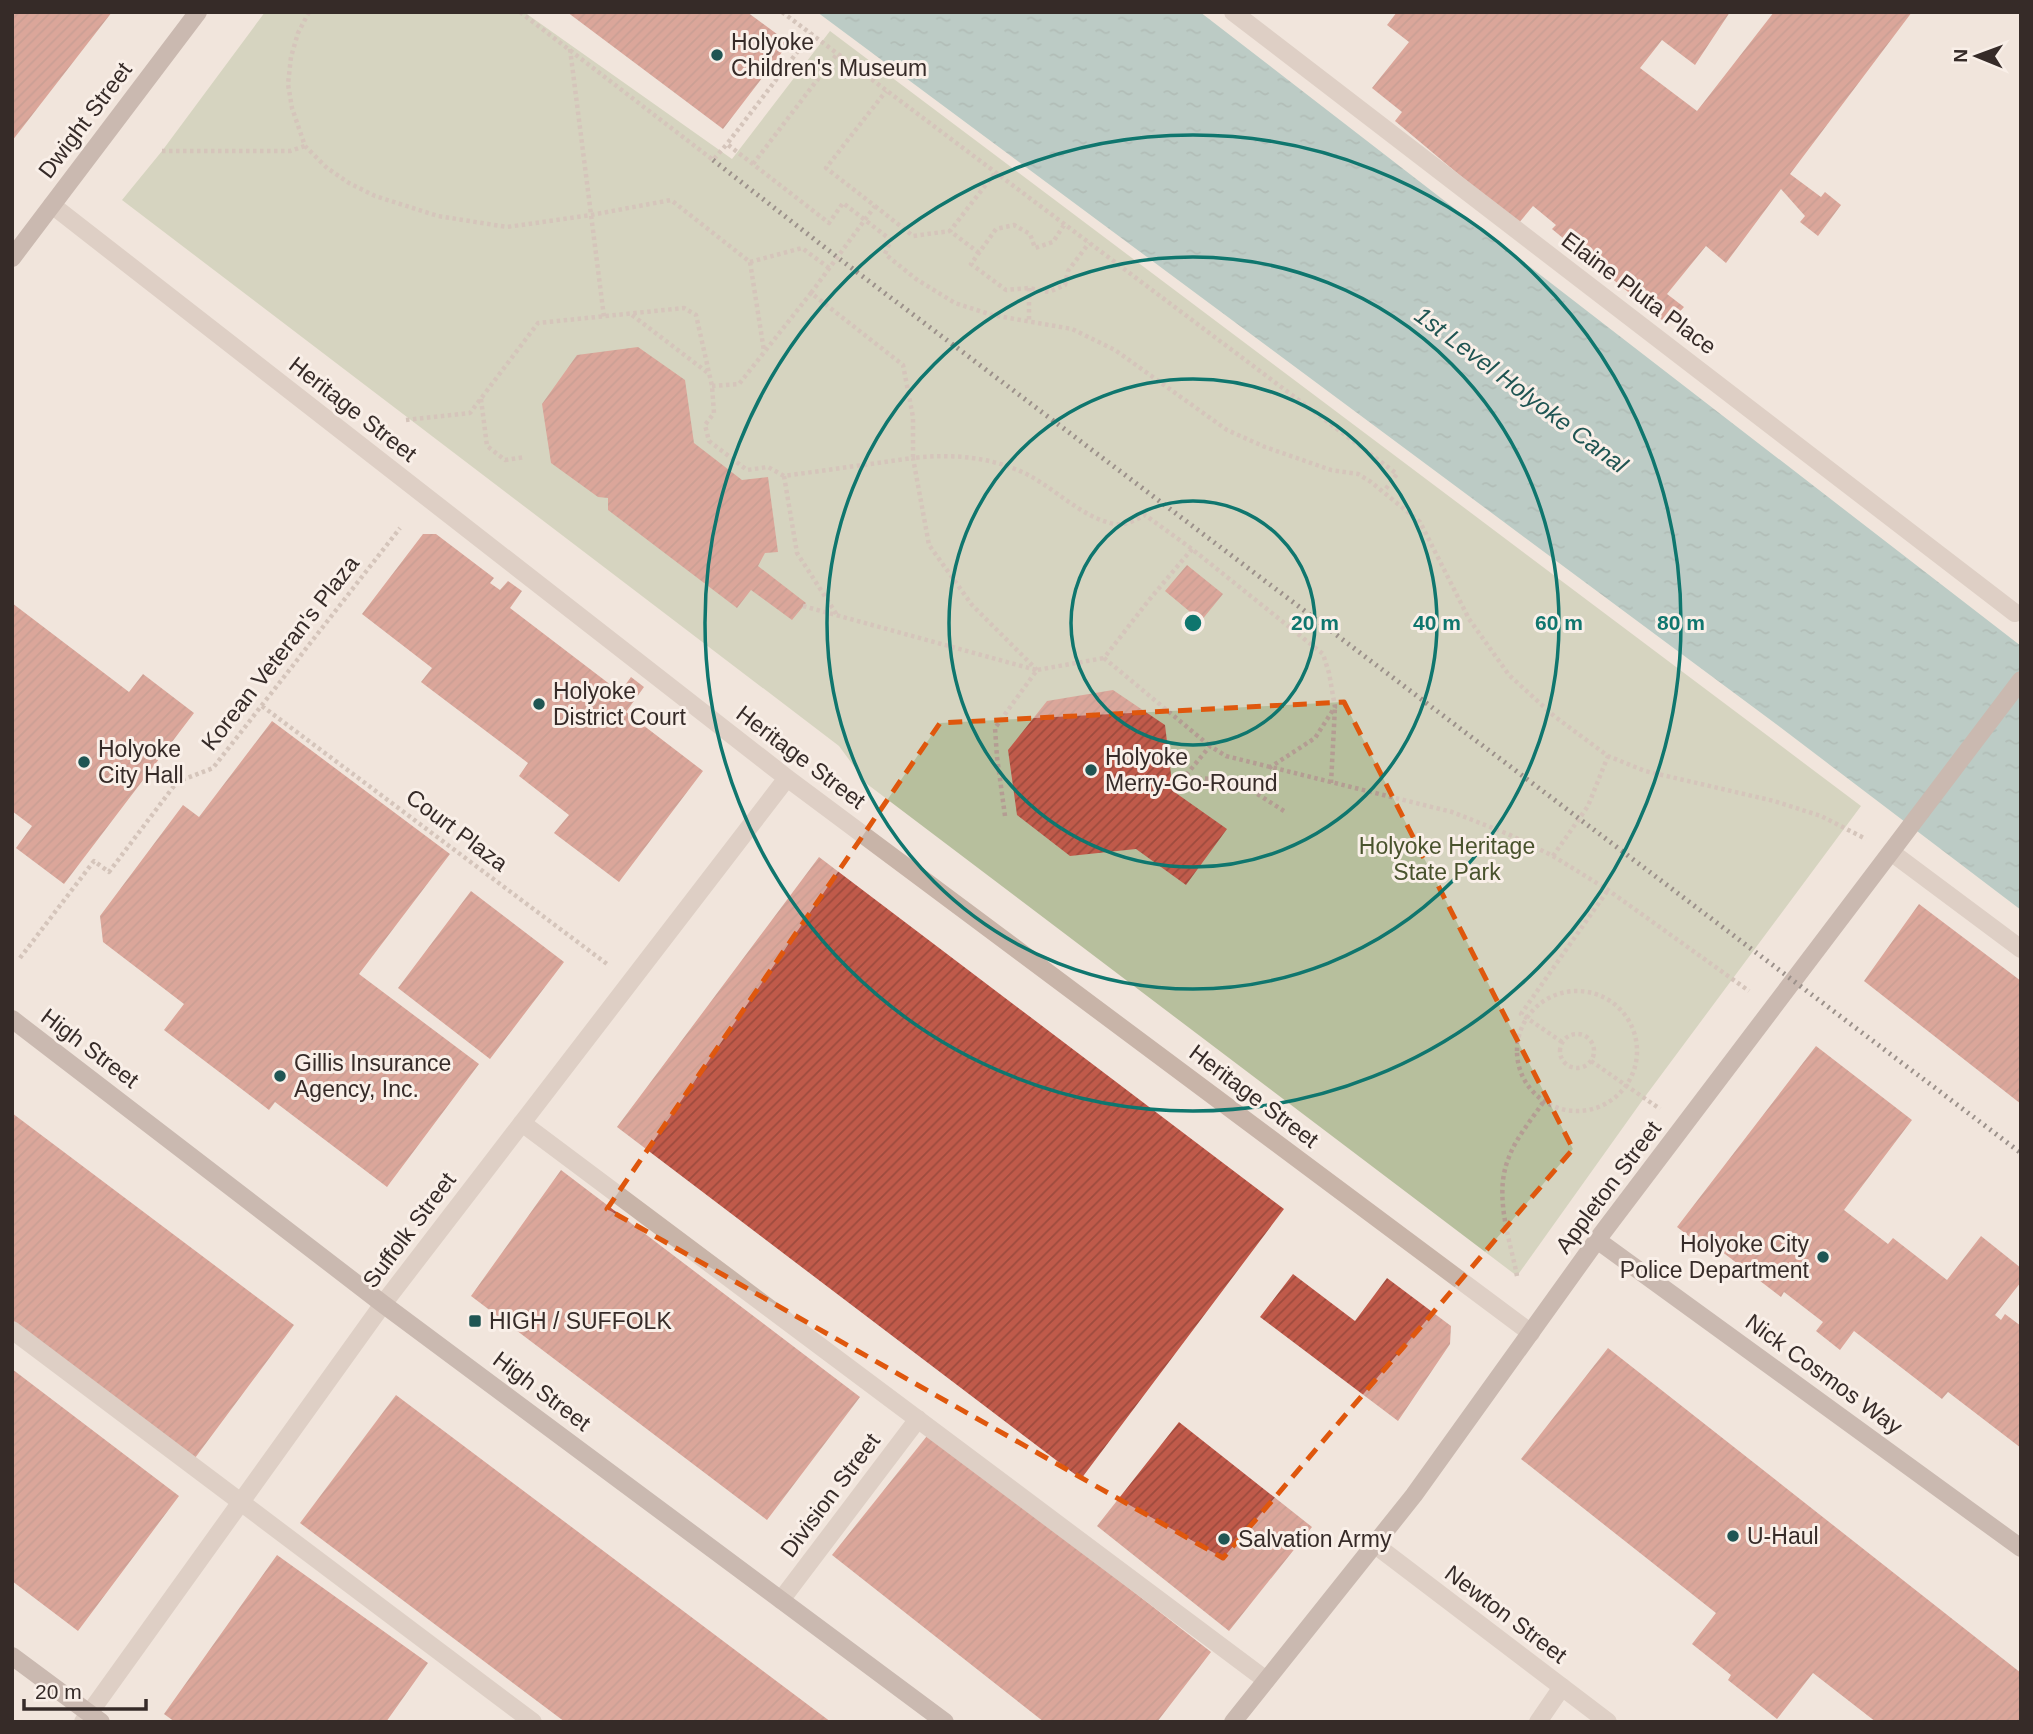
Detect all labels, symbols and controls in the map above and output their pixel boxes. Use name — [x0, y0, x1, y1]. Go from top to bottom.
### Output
north arrow — [1942, 21, 2012, 91]
place label: Holyoke Children's Museum — [731, 29, 927, 81]
marker: Holyoke Children's Museum — [709, 47, 725, 63]
text: N — [1950, 49, 1971, 63]
street label: Dwight Street — [33, 57, 137, 183]
street label: Elaine Pluta Place — [1557, 226, 1721, 360]
water label: 1st Level Holyoke Canal — [1410, 301, 1633, 479]
street label: Heritage Street — [284, 351, 422, 467]
street label: Korean Veteran's Plaza — [196, 550, 364, 755]
centre of rings — [1181, 611, 1205, 635]
text: 20 m — [1291, 611, 1339, 634]
text: 40 m — [1413, 611, 1461, 634]
text: 60 m — [1535, 611, 1583, 634]
text: 80 m — [1657, 611, 1705, 634]
place label: Holyoke District Court — [553, 678, 687, 730]
marker: Holyoke District Court — [531, 696, 547, 712]
street label: Heritage Street — [731, 700, 871, 814]
place label: Holyoke City Hall — [98, 736, 184, 788]
place label: Holyoke Merry-Go-Round — [1105, 744, 1278, 796]
marker: Holyoke City Hall — [76, 754, 92, 770]
marker: Holyoke Merry-Go-Round — [1083, 762, 1099, 778]
street label: Court Plaza — [401, 783, 513, 877]
park label: Holyoke Heritage State Park — [1359, 833, 1535, 885]
street label: High Street — [36, 1003, 144, 1093]
street label: Heritage Street — [1184, 1039, 1324, 1153]
place label: Gillis Insurance Agency, Inc. — [294, 1050, 451, 1102]
marker: Gillis Insurance Agency, Inc. — [272, 1068, 288, 1084]
street label: Appleton Street — [1550, 1115, 1666, 1258]
street label: Suffolk Street — [357, 1167, 461, 1293]
place label: Holyoke City Police Department — [1620, 1231, 1810, 1283]
marker: Holyoke City Police Department — [1815, 1249, 1831, 1265]
place label: HIGH / SUFFOLK — [489, 1308, 672, 1334]
street label: Nick Cosmos Way — [1741, 1309, 1908, 1440]
marker: HIGH / SUFFOLK — [467, 1313, 483, 1329]
street label: High Street — [488, 1346, 596, 1436]
street label: Division Street — [775, 1427, 885, 1562]
place label: U-Haul — [1747, 1523, 1819, 1549]
place label: Salvation Army — [1238, 1526, 1392, 1552]
marker: U-Haul — [1725, 1528, 1741, 1544]
marker: Salvation Army — [1216, 1531, 1232, 1547]
street label: Newton Street — [1440, 1560, 1573, 1669]
scale bar — [24, 1668, 147, 1712]
text: 20 m — [35, 1680, 82, 1703]

